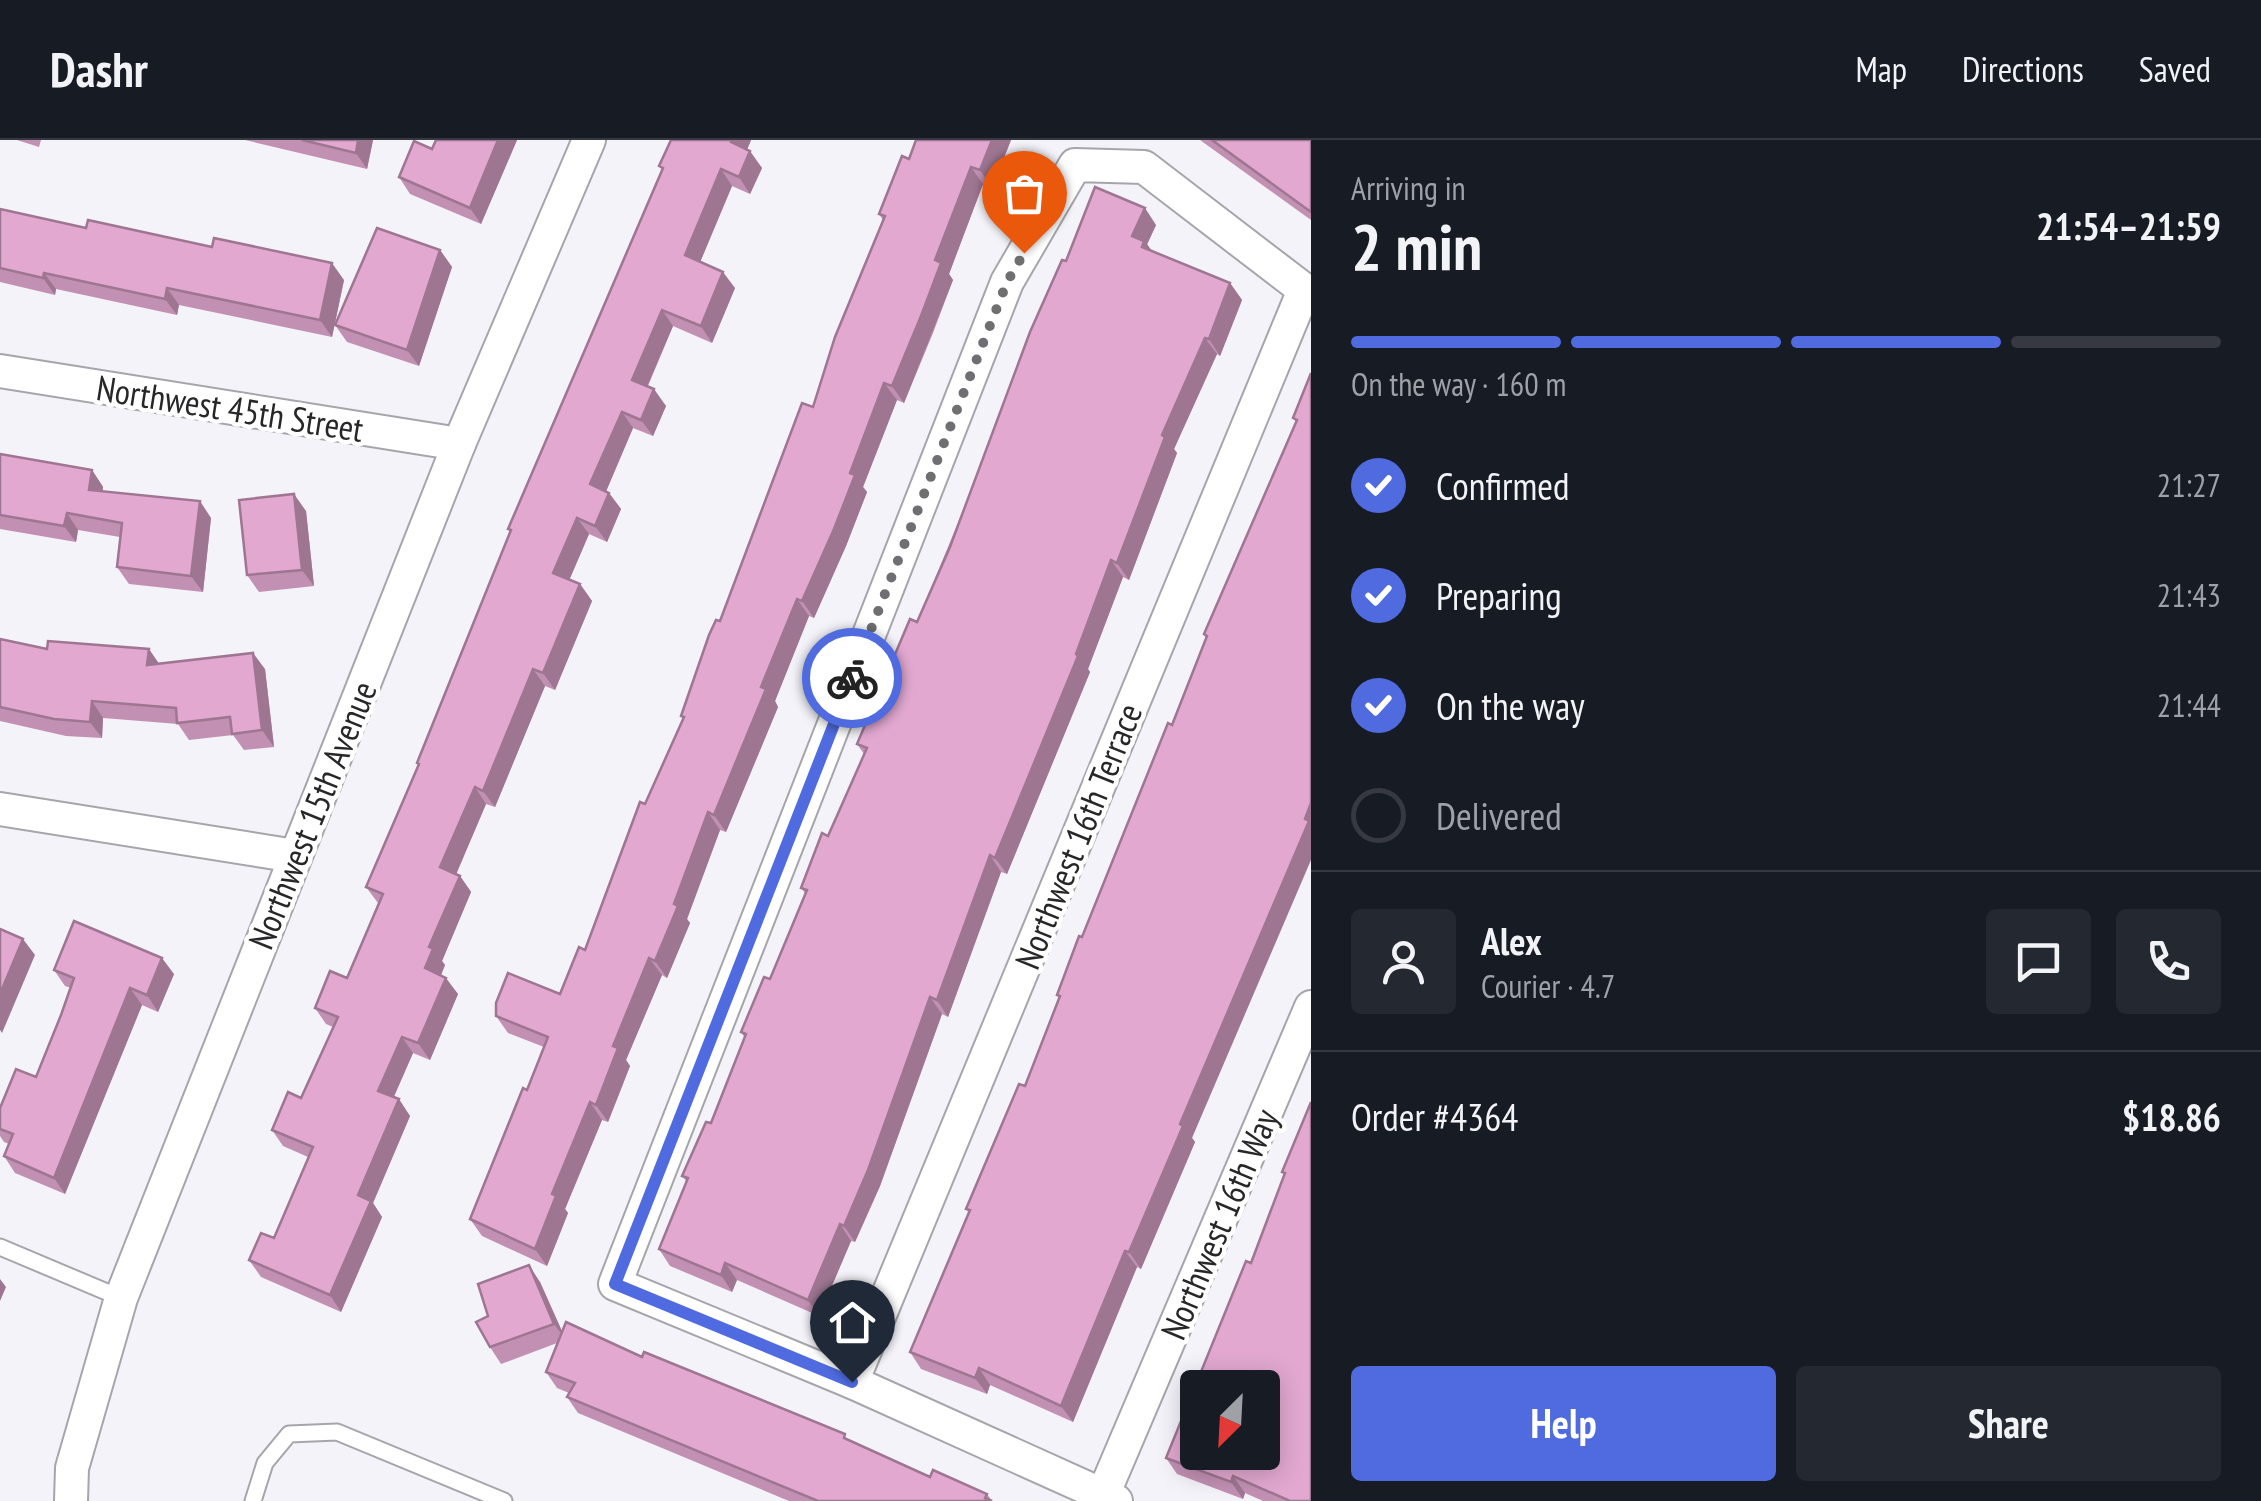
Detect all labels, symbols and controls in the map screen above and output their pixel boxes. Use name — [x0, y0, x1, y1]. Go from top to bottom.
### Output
text: Dashr — [50, 38, 148, 100]
text: Map — [1856, 46, 1907, 92]
text: Directions — [1962, 46, 2084, 92]
text: Saved — [2139, 46, 2211, 92]
pin — [982, 151, 1067, 254]
icon: bag — [997, 166, 1052, 221]
text: Arriving in — [1351, 167, 1466, 209]
text: 21:54–21:59 — [2036, 201, 2221, 250]
text: 2 min — [1351, 204, 1482, 288]
text: On the way · 160 m — [1351, 363, 1566, 405]
street label: Northwest 45th Street — [93, 364, 367, 452]
icon: check — [1351, 458, 1406, 513]
text: Confirmed — [1436, 461, 1569, 510]
text: 21:27 — [2157, 464, 2221, 506]
icon: check — [1351, 568, 1406, 623]
text: Preparing — [1436, 571, 1562, 620]
text: 21:43 — [2157, 574, 2221, 616]
courier — [802, 628, 902, 728]
icon: bike — [825, 651, 880, 706]
street label: Northwest 15th Avenue — [237, 674, 387, 956]
icon: check — [1351, 678, 1406, 733]
text: On the way — [1436, 681, 1584, 730]
text: 21:44 — [2157, 684, 2221, 726]
street label: Northwest 16th Terrace — [1004, 697, 1152, 975]
text: Delivered — [1436, 791, 1562, 840]
button: person — [1351, 909, 1456, 1014]
button: chat — [1986, 909, 2091, 1014]
button: phone — [2116, 909, 2221, 1014]
text: Alex — [1481, 916, 1542, 965]
text: Courier · 4.7 — [1481, 965, 1615, 1007]
text: Order #4364 — [1351, 1092, 1518, 1141]
text: $18.86 — [2122, 1092, 2221, 1141]
street label: Northwest 16th Way — [1150, 1101, 1289, 1346]
pin — [810, 1280, 895, 1383]
icon: home — [825, 1295, 880, 1350]
button: Help — [1351, 1366, 1776, 1481]
button: Share — [1796, 1366, 2221, 1481]
north arrow — [1180, 1370, 1280, 1470]
map controls — [1180, 1370, 1280, 1470]

